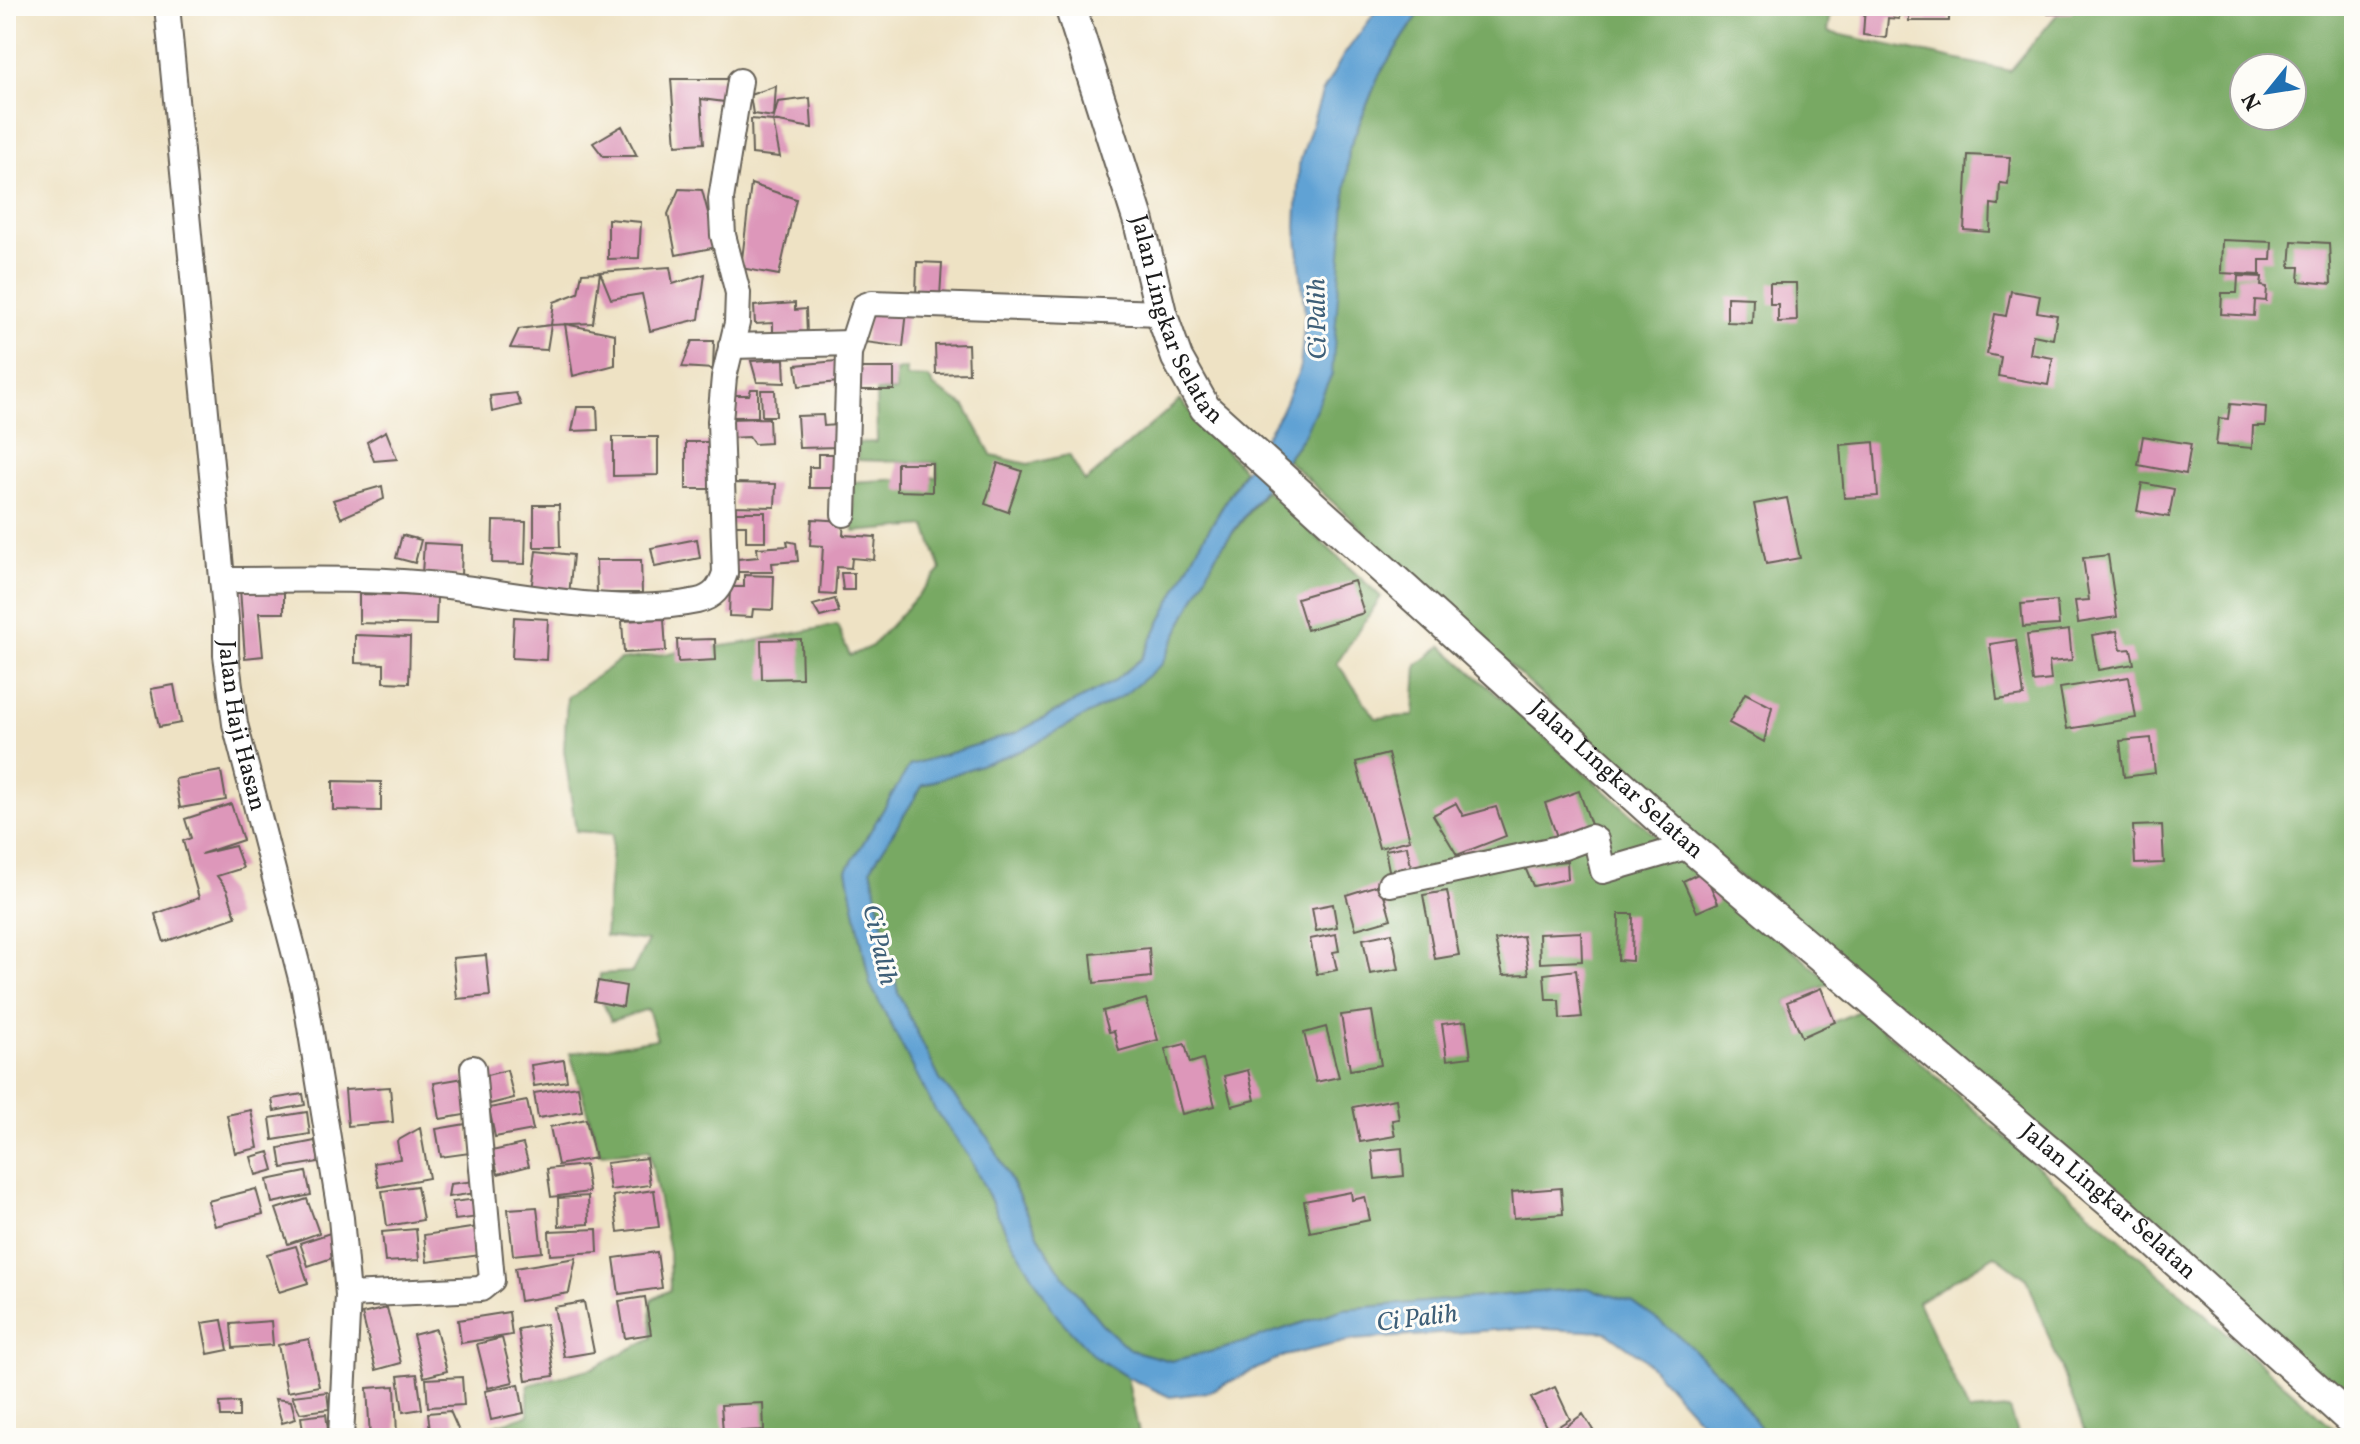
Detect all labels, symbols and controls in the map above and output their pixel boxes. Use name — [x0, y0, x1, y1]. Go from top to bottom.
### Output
north arrow — [2228, 52, 2308, 132]
text: N — [2235, 86, 2270, 115]
street label: Jalan Lingkar Selatan — [1121, 211, 1230, 433]
water label: Ci Palih — [1299, 278, 1337, 360]
street label: Jalan Haji Hasan — [209, 640, 274, 815]
street label: Jalan Lingkar Selatan — [1522, 693, 1710, 868]
water label: Ci Palih — [852, 901, 906, 989]
street label: Jalan Lingkar Selatan — [2012, 1116, 2203, 1288]
water label: Ci Palih — [1374, 1296, 1460, 1342]

